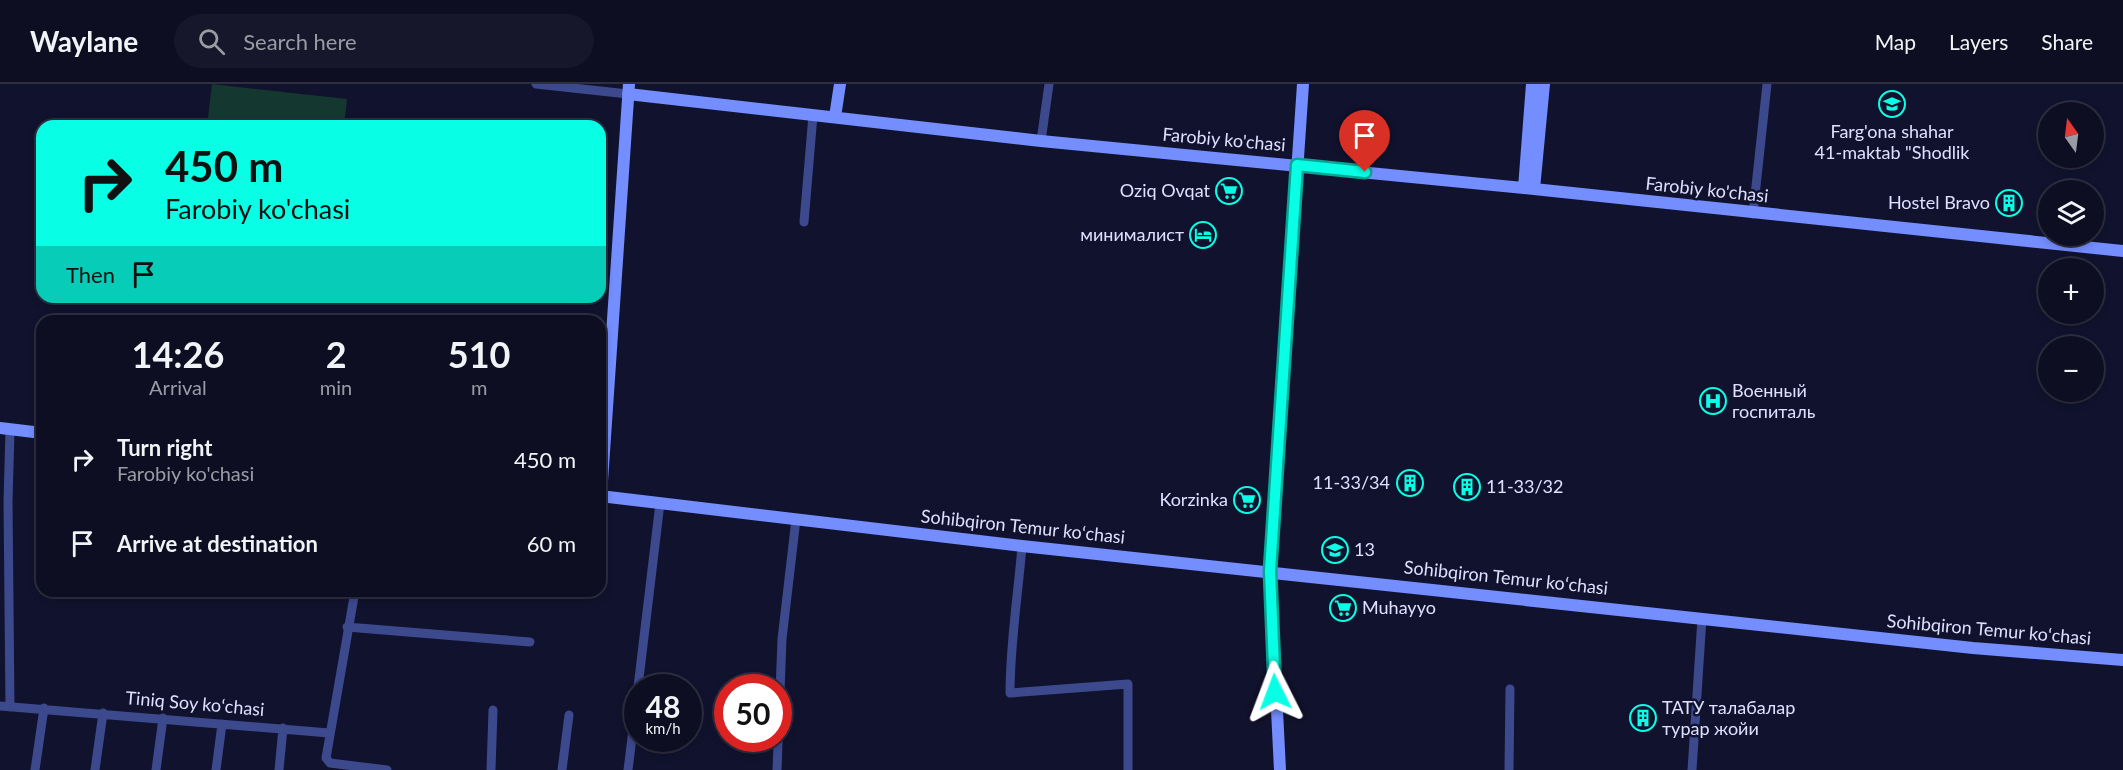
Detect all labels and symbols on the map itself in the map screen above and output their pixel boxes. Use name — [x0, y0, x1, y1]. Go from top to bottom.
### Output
school or university icon: Farg'ona shahar 41-maktab "Shodlik — [1877, 89, 1907, 119]
north arrow — [2038, 102, 2104, 168]
pin — [1339, 110, 1390, 172]
place label: Farg'ona shahar 41-maktab "Shodlik — [1815, 120, 1970, 163]
street label: Farobiy ko'chasi — [1162, 123, 1287, 155]
street label: Farobiy ko'chasi — [1645, 172, 1770, 206]
supermarket icon: Oziq Ovqat — [1214, 176, 1244, 206]
place label: Oziq Ovqat — [1120, 179, 1211, 201]
building icon: Hostel Bravo — [1994, 188, 2024, 218]
place label: Hostel Bravo — [1888, 191, 1990, 213]
hotel icon: минималист — [1188, 220, 1218, 250]
place label: минималист — [1080, 223, 1184, 245]
place label: Военный госпиталь — [1732, 379, 1816, 422]
hospital icon: Военный госпиталь — [1698, 386, 1728, 416]
building icon: 11-33/34 — [1395, 468, 1425, 498]
place label: 11-33/34 — [1313, 471, 1390, 493]
building icon: 11-33/32 — [1452, 472, 1482, 502]
place label: 11-33/32 — [1486, 475, 1563, 497]
supermarket icon: Korzinka — [1232, 485, 1262, 515]
place label: Korzinka — [1159, 488, 1228, 510]
street label: Sohibqiron Temur koʻchasi — [920, 504, 1126, 548]
school or university icon: 13 — [1320, 535, 1350, 565]
place label: 13 — [1354, 538, 1375, 560]
street label: Sohibqiron Temur koʻchasi — [1403, 555, 1609, 599]
supermarket icon: Muhayyo — [1328, 593, 1358, 623]
place label: Muhayyo — [1362, 596, 1436, 618]
street label: Sohibqiron Temur koʻchasi — [1886, 609, 2092, 649]
position arrow — [1243, 660, 1307, 724]
speed limit sign: 50 — [714, 674, 792, 752]
street label: Tiniq Soy koʻchasi — [125, 686, 265, 720]
place label: ТАТУ талабалар турар жойи — [1662, 696, 1795, 739]
building icon: ТАТУ талабалар турар жойи — [1628, 703, 1658, 733]

